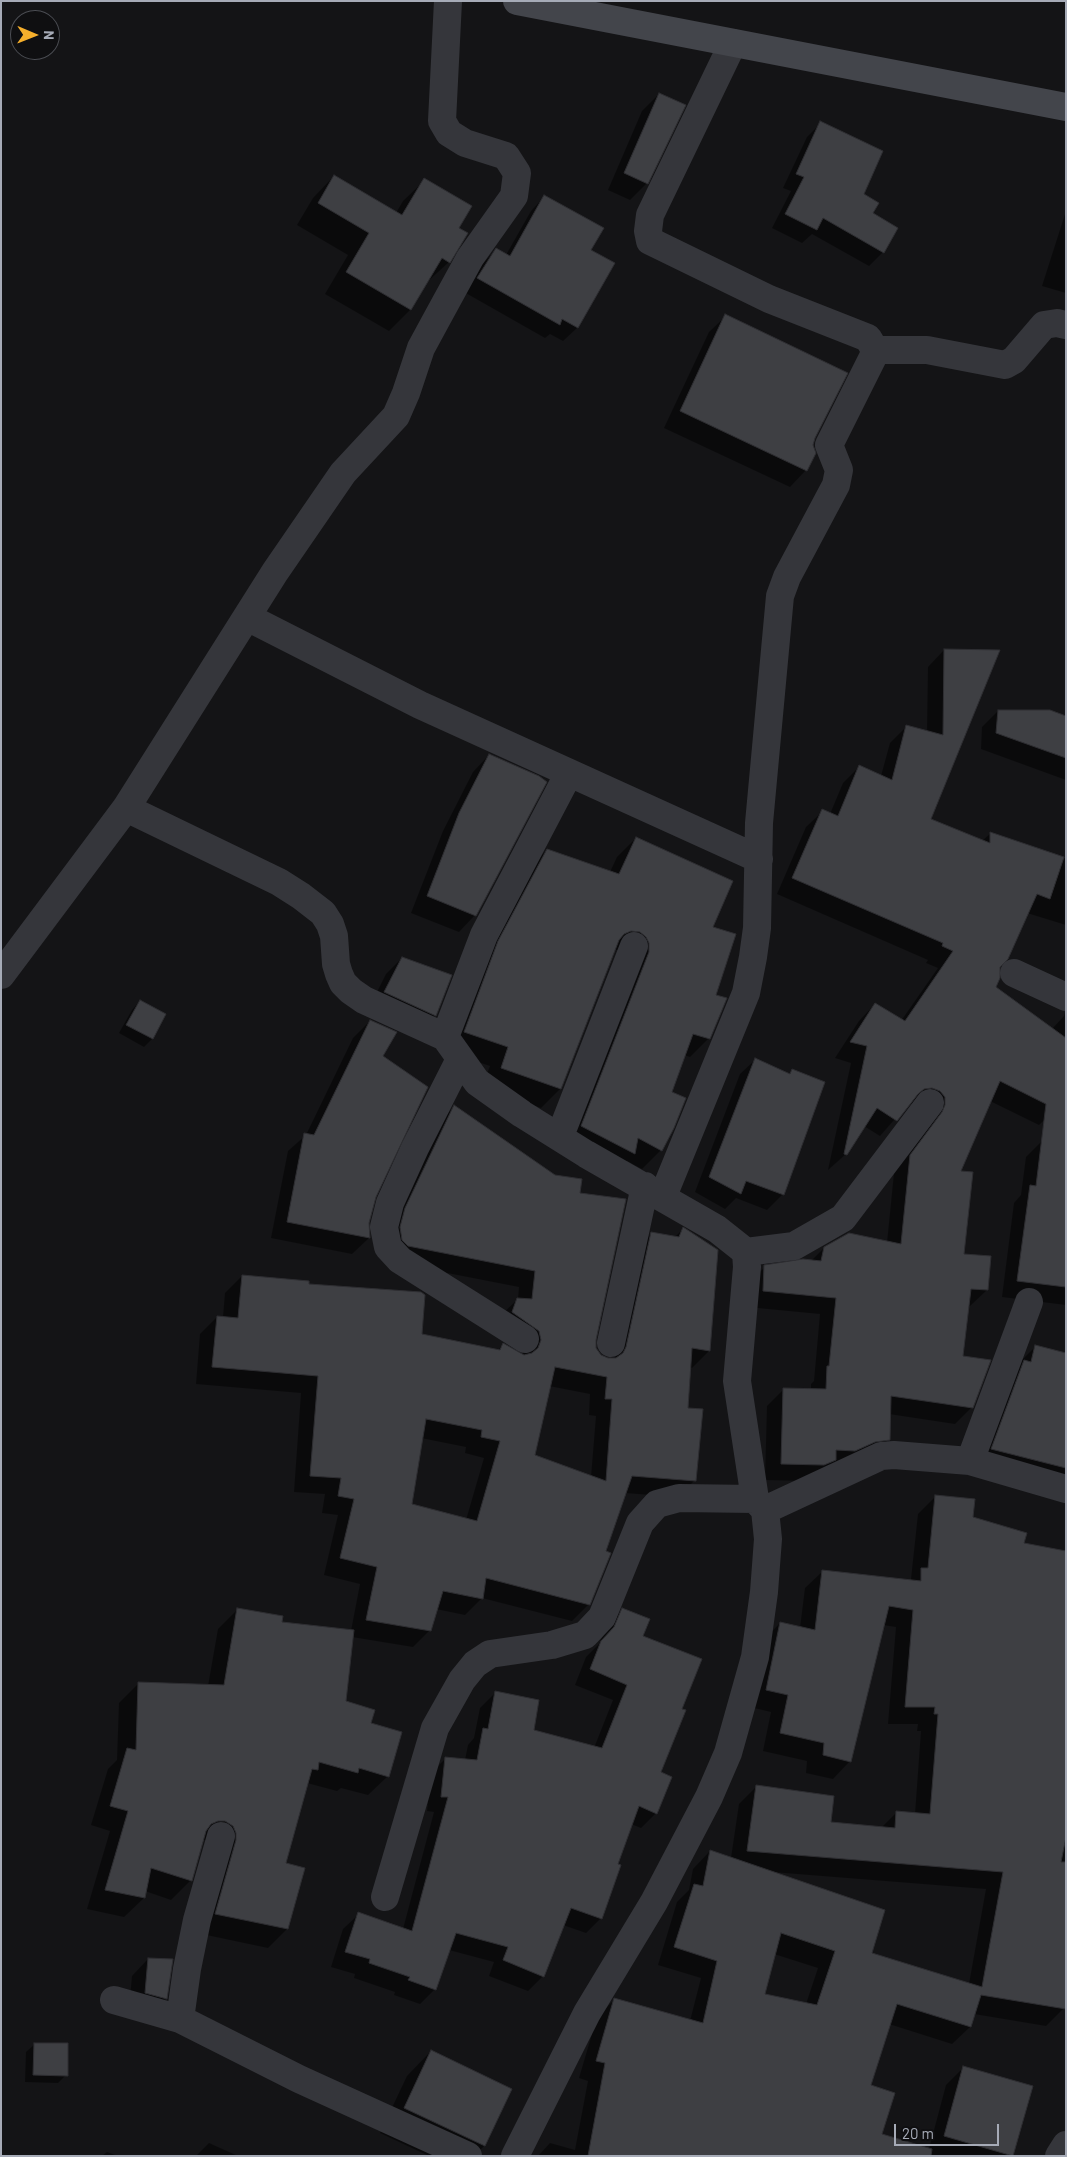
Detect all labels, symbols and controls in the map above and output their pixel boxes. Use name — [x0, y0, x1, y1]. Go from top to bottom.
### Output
north arrow — [10, 10, 60, 60]
text: N — [41, 30, 58, 40]
scale bar — [897, 2114, 1002, 2146]
text: 20 m — [902, 2124, 934, 2142]

